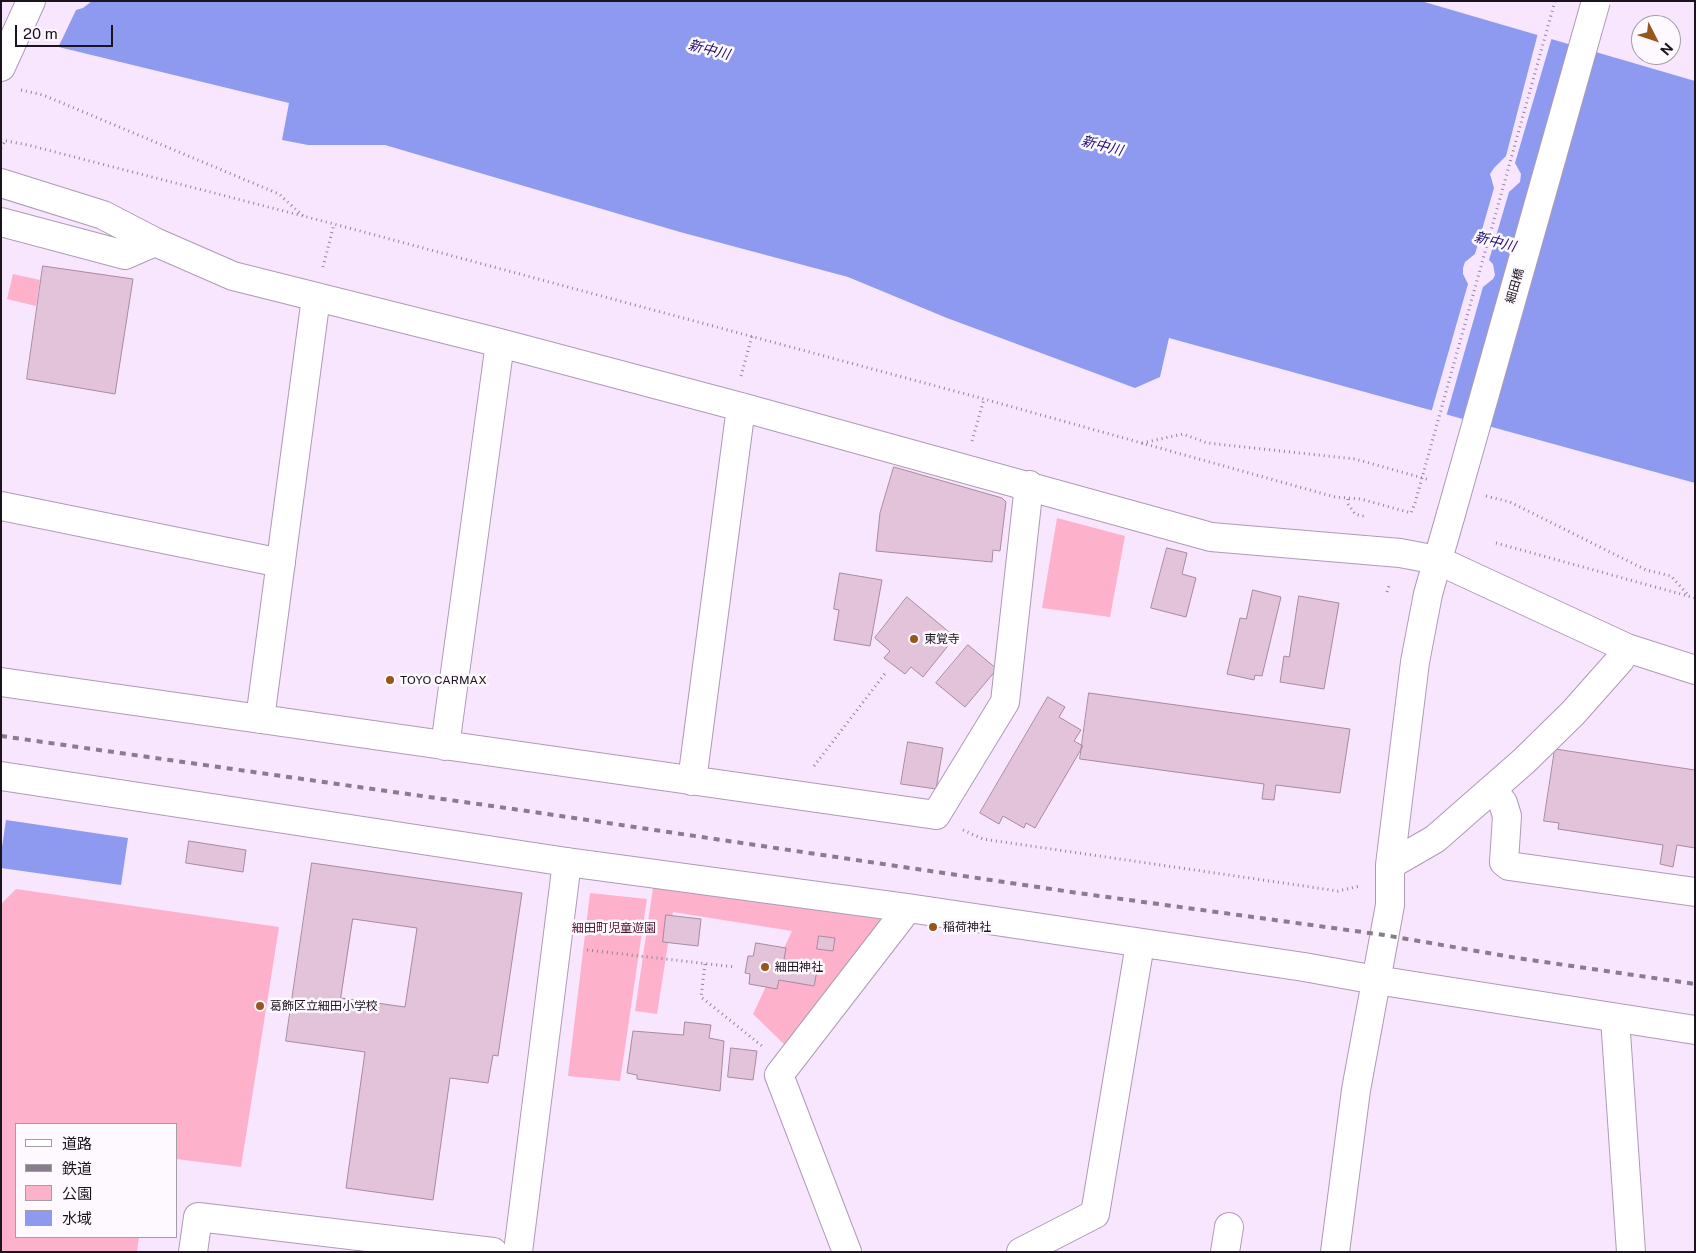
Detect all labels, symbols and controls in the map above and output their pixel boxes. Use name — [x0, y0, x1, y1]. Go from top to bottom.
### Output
scale bar — [18, 15, 115, 47]
north arrow — [1631, 15, 1681, 65]
text: 20 m — [23, 25, 58, 42]
water label: 新中川 — [687, 37, 731, 63]
text: N — [1657, 40, 1676, 59]
water label: 新中川 — [1080, 133, 1124, 159]
water label: 新中川 — [1473, 229, 1517, 255]
street label: 細田橋 — [1503, 267, 1527, 305]
place label: 東覚寺 — [924, 632, 960, 646]
marker: 東覚寺 — [908, 633, 920, 645]
place label: TOYO CARMAX — [400, 673, 487, 687]
marker: TOYO CARMAX — [384, 674, 396, 686]
place label: 稲荷神社 — [943, 920, 991, 934]
park label: 細田町児童遊園 — [572, 921, 656, 935]
marker: 稲荷神社 — [927, 921, 939, 933]
place label: 細田神社 — [775, 960, 823, 974]
marker: 細田神社 — [759, 961, 771, 973]
place label: 葛飾区立細田小学校 — [270, 999, 378, 1013]
marker: 葛飾区立細田小学校 — [254, 1000, 266, 1012]
legend — [15, 1123, 178, 1238]
text: 道路 — [62, 1135, 92, 1152]
text: 鉄道 — [62, 1160, 92, 1177]
text: 公園 — [62, 1185, 92, 1202]
text: 水域 — [62, 1210, 92, 1227]

